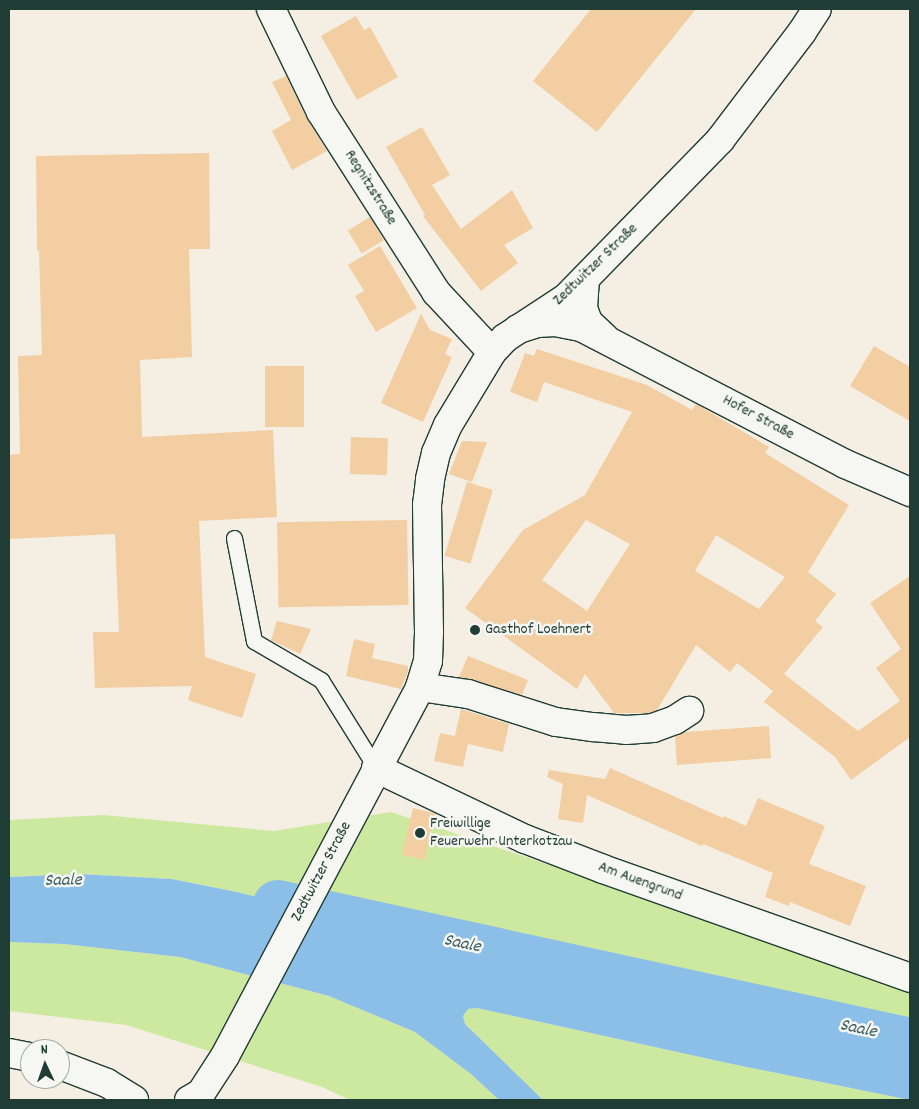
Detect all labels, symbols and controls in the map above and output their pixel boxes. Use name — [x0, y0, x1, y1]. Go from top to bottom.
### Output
street label: Regnitzstraße — [339, 147, 401, 229]
street label: Zedtwitzer Straße — [550, 220, 642, 310]
street label: Hofer Straße — [719, 391, 797, 445]
place label: Gasthof Loehnert — [485, 620, 591, 640]
marker: Gasthof Loehnert — [469, 624, 481, 636]
place label: Freiwillige Feuerwehr Unterkotzau — [430, 814, 572, 852]
street label: Zedtwitzer Straße — [288, 819, 356, 925]
marker: Freiwillige Feuerwehr Unterkotzau — [414, 827, 426, 839]
street label: Am Auengrund — [595, 858, 685, 906]
water label: Saale — [44, 871, 82, 893]
water label: Saale — [442, 931, 482, 959]
water label: Saale — [838, 1016, 878, 1044]
north arrow — [20, 1039, 70, 1089]
text: N — [40, 1040, 48, 1060]

